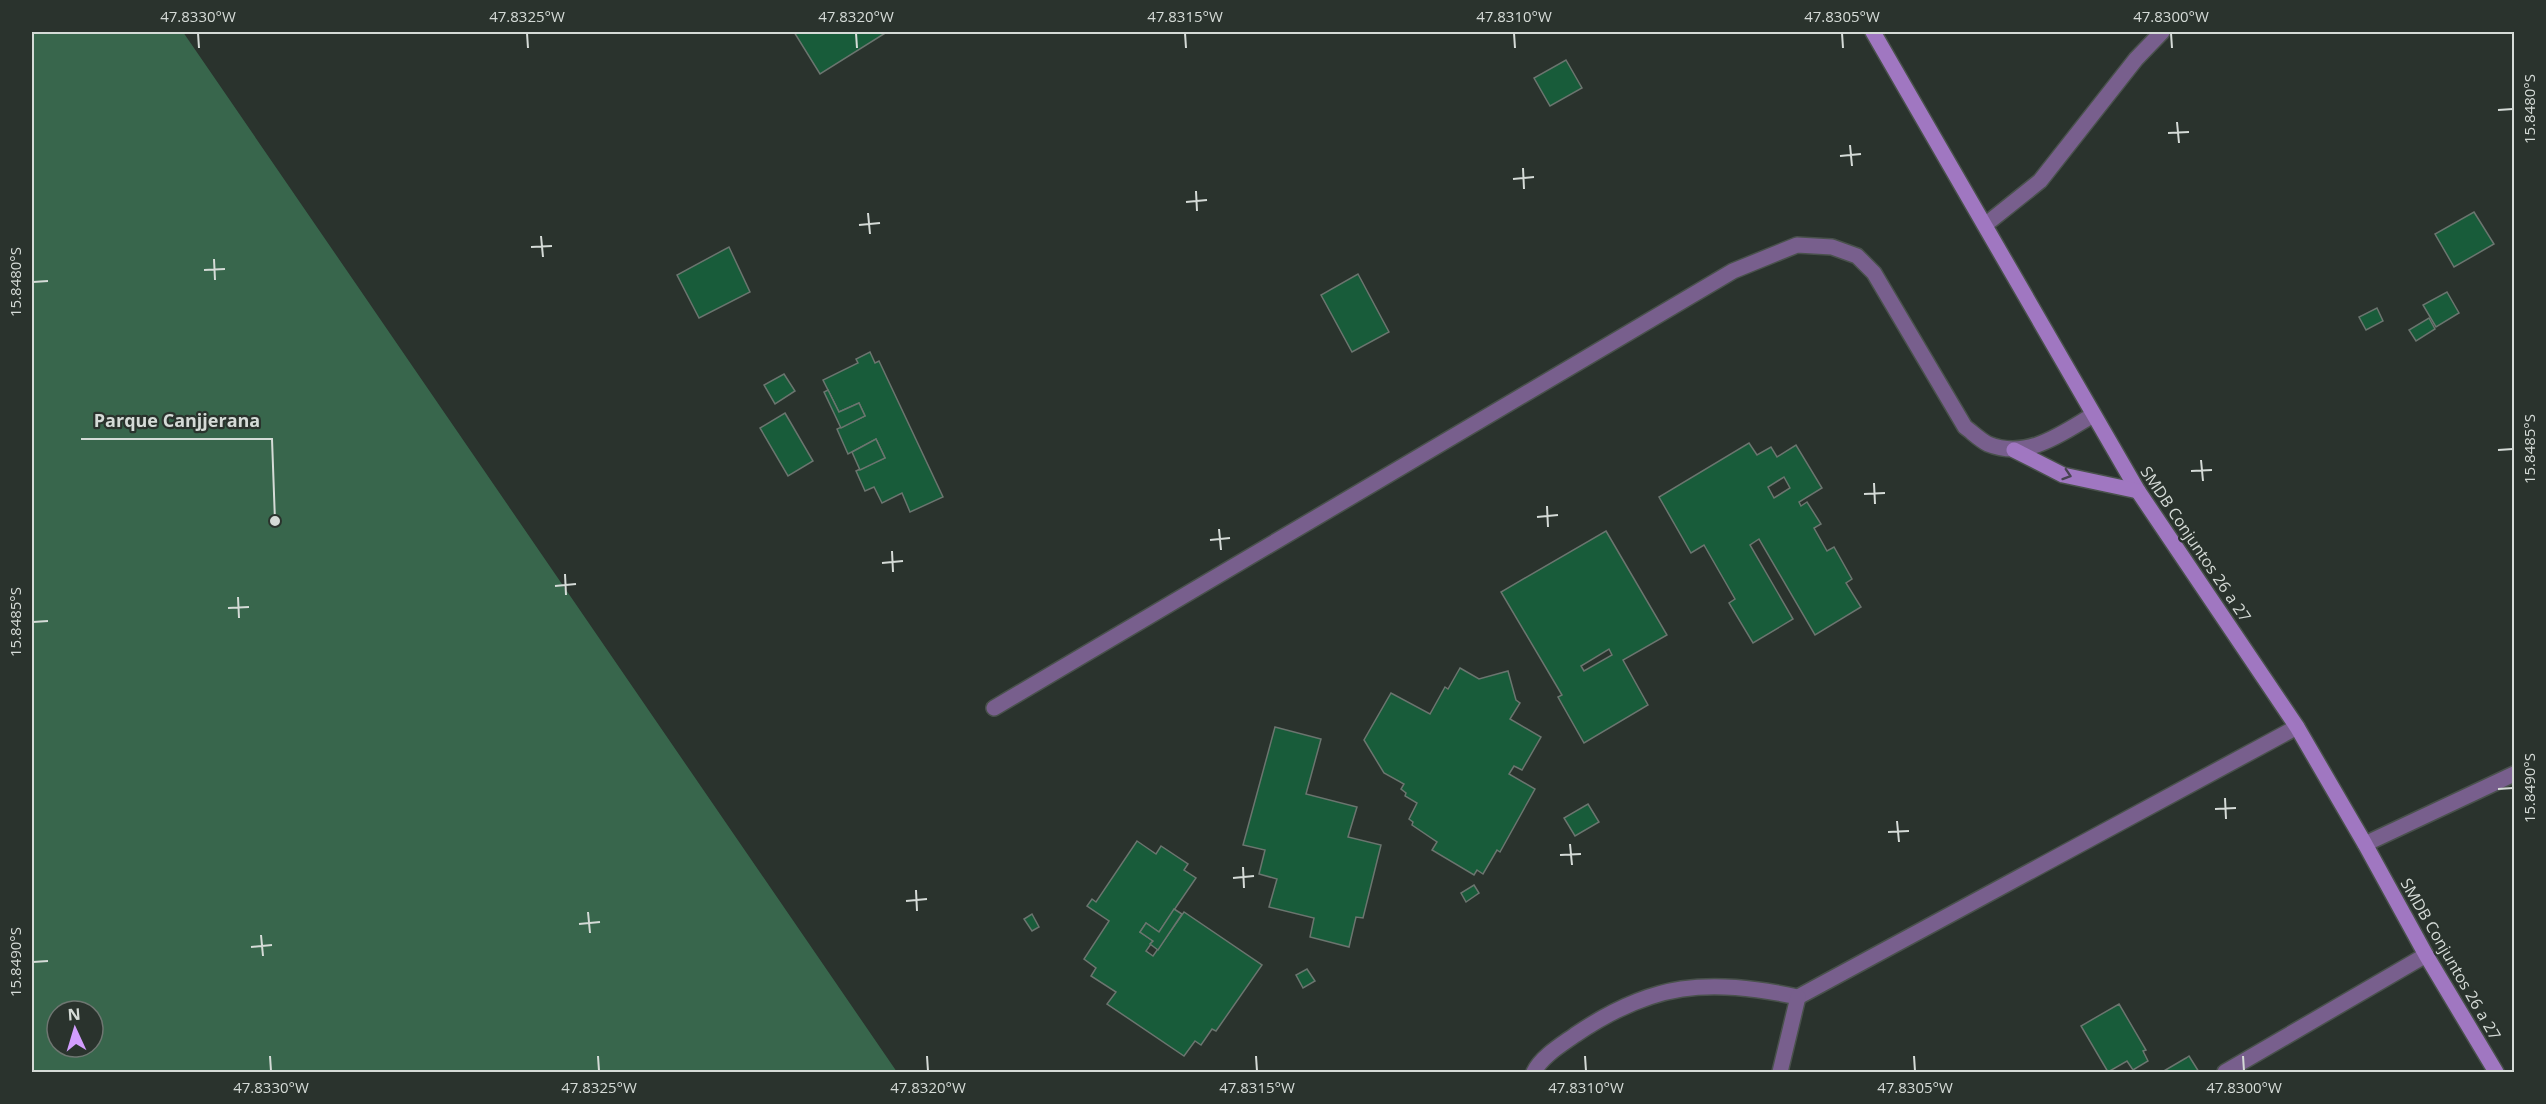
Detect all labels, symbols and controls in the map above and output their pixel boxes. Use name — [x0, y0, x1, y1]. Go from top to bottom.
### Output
text: 47.8330°W — [160, 6, 236, 26]
text: 47.8325°W — [489, 6, 565, 26]
text: 47.8320°W — [818, 6, 894, 26]
text: 47.8315°W — [1147, 6, 1223, 26]
text: 47.8310°W — [1476, 6, 1552, 26]
text: 47.8305°W — [1804, 6, 1880, 26]
text: 47.8300°W — [2133, 6, 2209, 26]
text: 15.8480°S — [2519, 74, 2539, 144]
text: 15.8480°S — [5, 247, 25, 317]
callout: Parque Canjjerana — [81, 403, 272, 439]
text: Parque Canjjerana — [94, 408, 260, 432]
text: 15.8485°S — [2519, 414, 2539, 484]
street label: SMDB Conjuntos 26 a 27 — [2136, 462, 2256, 626]
one-way arrow — [2061, 468, 2072, 480]
text: 15.8485°S — [5, 587, 25, 657]
text: 15.8490°S — [2519, 753, 2539, 823]
street label: SMDB Conjuntos 26 a 27 — [2396, 874, 2506, 1044]
text: 15.8490°S — [5, 927, 25, 997]
north arrow — [45, 999, 105, 1059]
text: N — [67, 1003, 81, 1025]
text: 47.8330°W — [233, 1077, 309, 1097]
text: 47.8325°W — [561, 1077, 637, 1097]
text: 47.8320°W — [890, 1077, 966, 1097]
text: 47.8315°W — [1219, 1077, 1295, 1097]
text: 47.8310°W — [1548, 1077, 1624, 1097]
text: 47.8305°W — [1877, 1077, 1953, 1097]
text: 47.8300°W — [2206, 1077, 2282, 1097]

